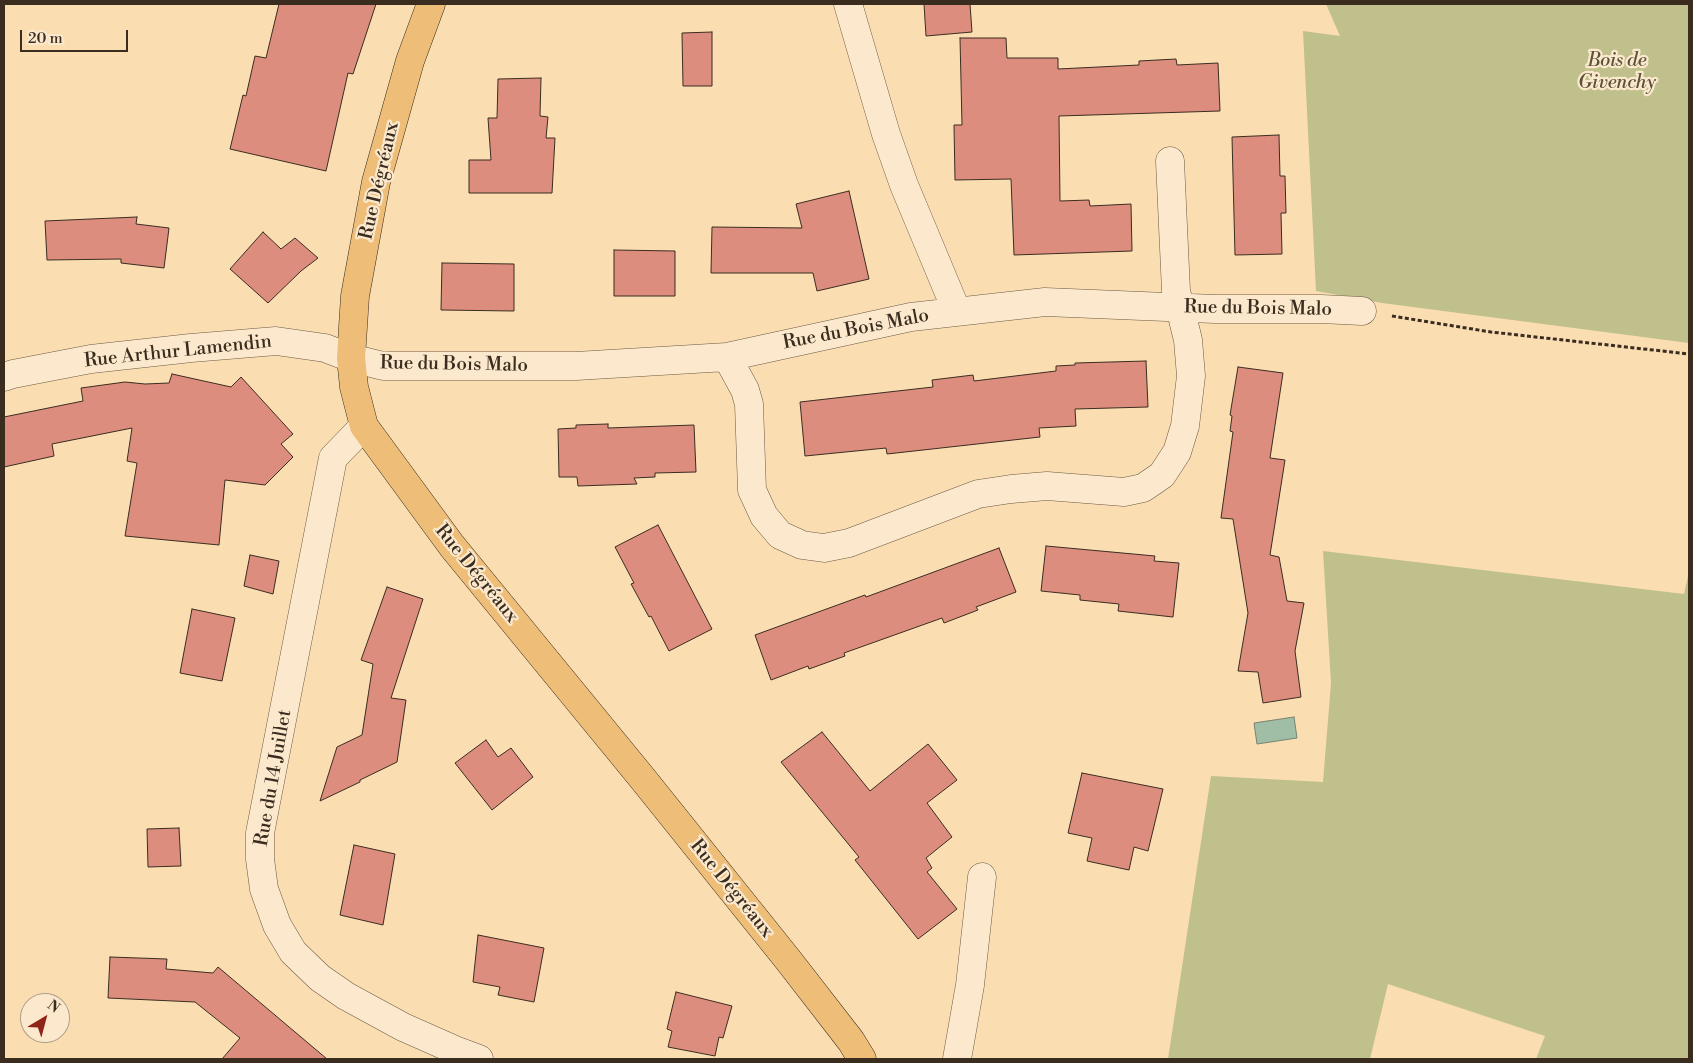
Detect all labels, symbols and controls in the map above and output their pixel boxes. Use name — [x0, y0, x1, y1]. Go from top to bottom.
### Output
scale bar — [22, 20, 130, 52]
text: 20 m — [28, 29, 63, 48]
park label: Bois de Givenchy — [1578, 50, 1656, 94]
street label: Rue Dégréaux — [355, 120, 405, 242]
street label: Rue du Bois Malo — [1184, 296, 1332, 322]
street label: Rue du Bois Malo — [781, 305, 931, 355]
street label: Rue Arthur Lamendin — [83, 331, 273, 373]
street label: Rue du Bois Malo — [380, 352, 528, 378]
street label: Rue Dégréaux — [429, 520, 523, 628]
street label: Rue du 14 Juillet — [251, 708, 297, 848]
street label: Rue Dégréaux — [684, 835, 778, 943]
north arrow — [20, 993, 70, 1043]
text: N — [44, 996, 63, 1017]

